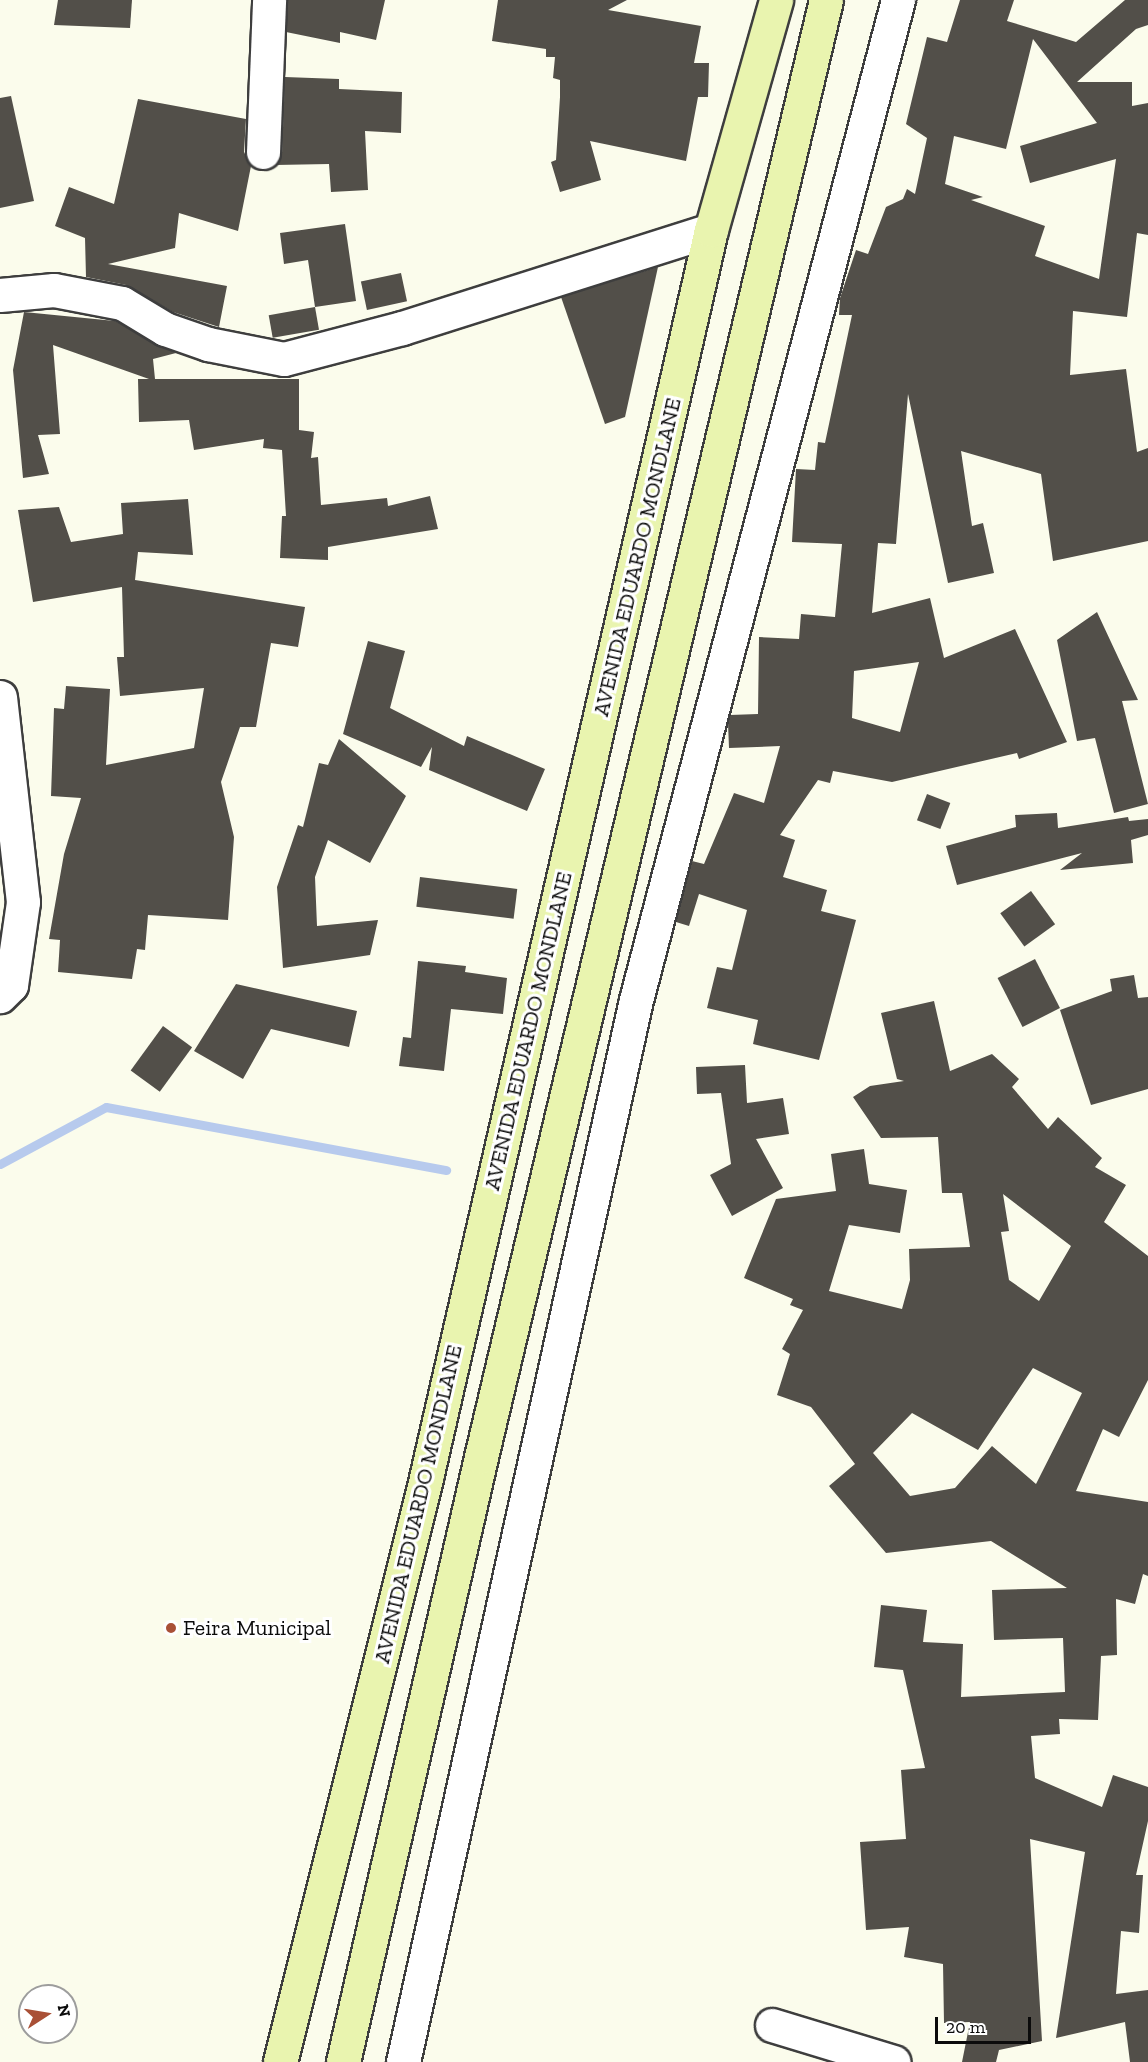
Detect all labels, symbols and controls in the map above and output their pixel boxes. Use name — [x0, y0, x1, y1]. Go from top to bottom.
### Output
street label: AVENIDA EDUARDO MONDLANE — [587, 395, 687, 719]
street label: AVENIDA EDUARDO MONDLANE — [478, 869, 578, 1193]
street label: AVENIDA EDUARDO MONDLANE — [368, 1342, 468, 1666]
place label: Feira Municipal — [183, 1615, 331, 1641]
marker: Feira Municipal — [164, 1621, 178, 1635]
north arrow — [18, 1984, 78, 2044]
text: N — [54, 2003, 75, 2018]
scale bar — [938, 2005, 1034, 2043]
text: 20 m — [946, 2016, 985, 2038]

